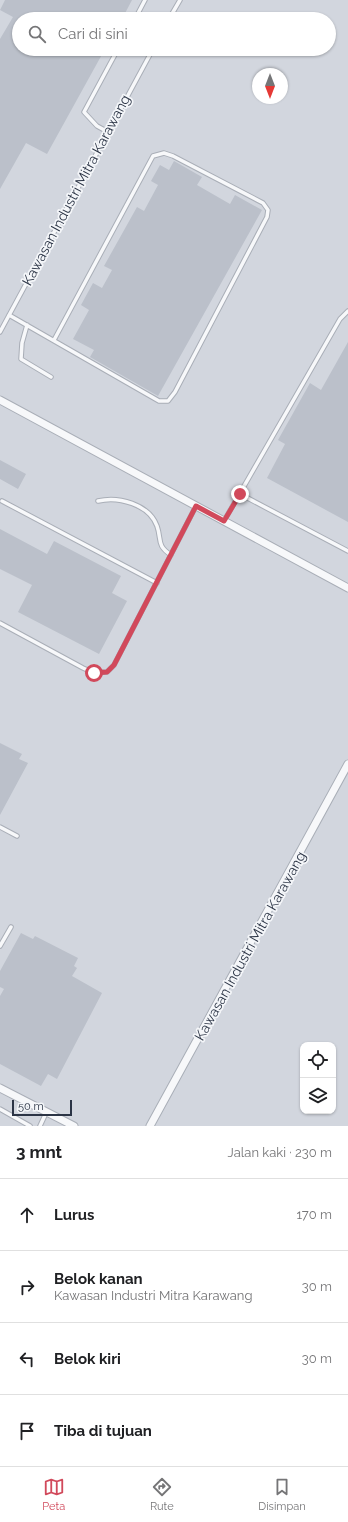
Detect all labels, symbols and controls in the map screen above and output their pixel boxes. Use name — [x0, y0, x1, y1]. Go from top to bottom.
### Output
search box — [12, 12, 336, 56]
icon: search — [26, 23, 48, 45]
text: Cari di sini — [58, 25, 128, 43]
north arrow — [252, 68, 288, 104]
street label: Kawasan Industri Mitra Karawang — [19, 92, 133, 288]
route end — [231, 485, 249, 503]
route start — [85, 664, 103, 682]
street label: Kawasan Industri Mitra Karawang — [191, 849, 309, 1043]
map controls — [300, 1042, 336, 1114]
button: locate — [300, 1042, 336, 1078]
button: layers — [300, 1078, 336, 1114]
scale bar — [12, 1098, 72, 1117]
text: 50 m — [18, 1100, 44, 1113]
text: 3 mnt — [16, 1142, 62, 1162]
text: Jalan kaki · 230 m — [228, 1145, 332, 1160]
icon: ahead — [16, 1204, 38, 1226]
text: Lurus — [54, 1206, 95, 1224]
text: 170 m — [296, 1207, 332, 1222]
text: Belok kanan — [54, 1270, 143, 1288]
icon: right — [16, 1276, 38, 1298]
text: 30 m — [302, 1279, 332, 1294]
text: Kawasan Industri Mitra Karawang — [54, 1288, 252, 1303]
icon: left — [16, 1348, 38, 1370]
text: Belok kiri — [54, 1350, 121, 1368]
text: 30 m — [302, 1351, 332, 1366]
icon: arrive — [16, 1420, 38, 1442]
text: Tiba di tujuan — [54, 1422, 152, 1440]
tab: Peta — [42, 1476, 65, 1513]
tab: Rute — [150, 1476, 174, 1513]
tab: Disimpan — [258, 1476, 306, 1513]

